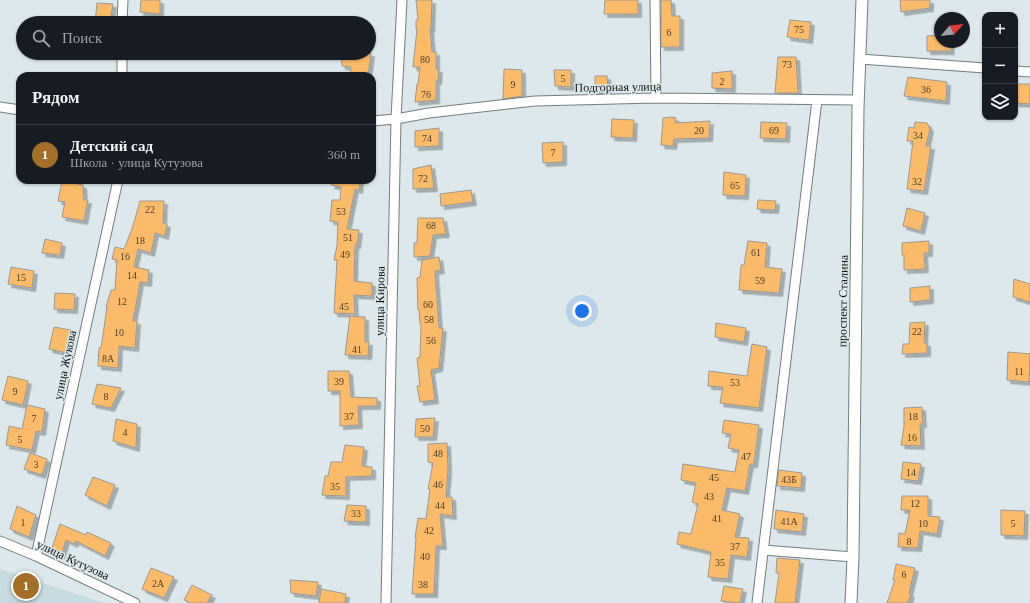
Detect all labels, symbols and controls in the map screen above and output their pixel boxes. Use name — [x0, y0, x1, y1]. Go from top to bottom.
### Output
north arrow — [934, 12, 970, 48]
map controls — [982, 12, 1018, 120]
button: + — [982, 12, 1018, 48]
search box — [16, 16, 376, 60]
house number: 75 — [794, 24, 804, 35]
icon: search — [30, 27, 52, 49]
house number: 6 — [667, 27, 672, 38]
text: Поиск — [62, 30, 102, 46]
button: − — [982, 48, 1018, 84]
house number: 80 — [420, 54, 430, 65]
house number: 73 — [782, 59, 792, 70]
house number: 5 — [561, 73, 566, 84]
house number: 2 — [720, 76, 725, 87]
house number: 9 — [511, 79, 516, 90]
street label: Подгорная улица — [574, 79, 662, 95]
house number: 36 — [921, 84, 931, 95]
button: layers — [982, 84, 1018, 120]
text: Рядом — [32, 88, 80, 107]
house number: 76 — [421, 89, 431, 100]
house number: 20 — [694, 125, 704, 136]
house number: 69 — [769, 125, 779, 136]
house number: 34 — [913, 130, 923, 141]
house number: 74 — [422, 133, 432, 144]
text: Детский сад — [70, 138, 153, 154]
text: 1 — [42, 147, 48, 162]
text: 360 m — [327, 147, 360, 162]
house number: 7 — [551, 147, 556, 158]
text: Школа · улица Кутузова — [70, 155, 203, 170]
house number: 72 — [418, 173, 428, 184]
house number: 32 — [912, 176, 922, 187]
house number: 65 — [730, 180, 740, 191]
house number: 22 — [145, 204, 155, 215]
house number: 53 — [336, 206, 346, 217]
house number: 68 — [426, 220, 436, 231]
house number: 51 — [343, 232, 353, 243]
house number: 18 — [135, 235, 145, 246]
house number: 61 — [751, 247, 761, 258]
house number: 49 — [340, 249, 350, 260]
house number: 16 — [120, 251, 130, 262]
street label: проспект Сталина — [835, 254, 851, 347]
street label: улица Кирова — [372, 265, 388, 336]
house number: 14 — [127, 270, 137, 281]
house number: 15 — [16, 272, 26, 283]
house number: 59 — [755, 275, 765, 286]
house number: 12 — [117, 296, 127, 307]
house number: 60 — [423, 299, 433, 310]
house number: 45 — [339, 301, 349, 312]
your location — [572, 301, 592, 321]
house number: 58 — [424, 314, 434, 325]
house number: 22 — [912, 326, 922, 337]
house number: 10 — [114, 327, 124, 338]
street label: улица Жукова — [51, 328, 79, 401]
house number: 56 — [426, 335, 436, 346]
house number: 41 — [352, 344, 362, 355]
house number: 8А — [102, 353, 115, 364]
house number: 11 — [1014, 366, 1024, 377]
house number: 39 — [334, 376, 344, 387]
house number: 53 — [730, 377, 740, 388]
house number: 9 — [13, 386, 18, 397]
house number: 8 — [104, 391, 109, 402]
house number: 37 — [344, 411, 354, 422]
house number: 18 — [908, 411, 918, 422]
house number: 7 — [32, 413, 37, 424]
house number: 50 — [420, 423, 430, 434]
house number: 4 — [123, 427, 128, 438]
house number: 16 — [907, 432, 917, 443]
house number: 5 — [18, 434, 23, 445]
house number: 48 — [433, 448, 443, 459]
house number: 47 — [741, 451, 751, 462]
house number: 3 — [34, 459, 39, 470]
house number: 14 — [906, 467, 916, 478]
house number: 45 — [709, 472, 719, 483]
house number: 43Б — [781, 474, 797, 485]
house number: 46 — [433, 479, 443, 490]
house number: 35 — [330, 481, 340, 492]
house number: 43 — [704, 491, 714, 502]
house number: 12 — [910, 498, 920, 509]
house number: 44 — [435, 500, 445, 511]
house number: 33 — [351, 508, 361, 519]
house number: 41 — [712, 513, 722, 524]
house number: 41А — [780, 516, 798, 527]
house number: 1 — [21, 517, 26, 528]
house number: 10 — [918, 518, 928, 529]
house number: 5 — [1011, 518, 1016, 529]
house number: 42 — [424, 525, 434, 536]
house number: 8 — [907, 536, 912, 547]
street label: улица Кутузова — [35, 537, 112, 583]
house number: 37 — [730, 541, 740, 552]
house number: 40 — [420, 551, 430, 562]
house number: 35 — [715, 557, 725, 568]
house number: 6 — [902, 569, 907, 580]
pin: 1 — [13, 571, 39, 601]
house number: 2А — [152, 578, 165, 589]
house number: 38 — [418, 579, 428, 590]

